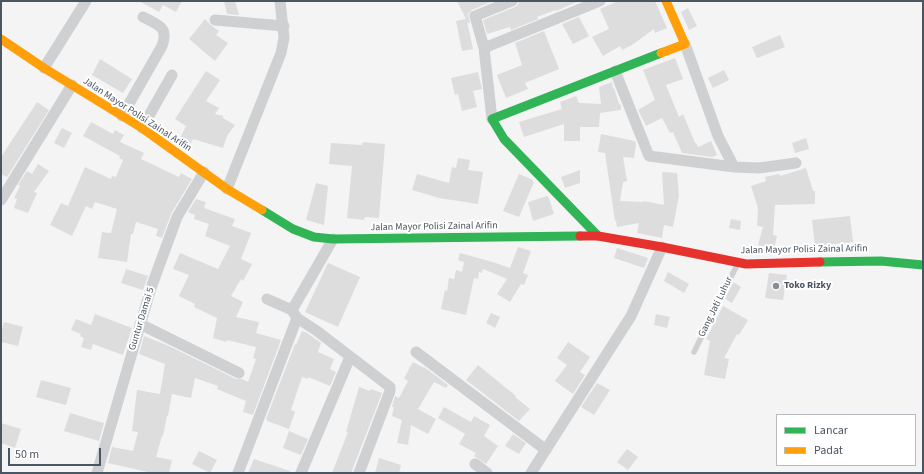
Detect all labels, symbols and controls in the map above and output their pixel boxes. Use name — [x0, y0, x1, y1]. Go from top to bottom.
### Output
street label: Jalan Mayor Polisi Zainal Arifin — [80, 75, 194, 155]
street label: Jalan Mayor Polisi Zainal Arifin — [370, 220, 498, 234]
street label: Jalan Mayor Polisi Zainal Arifin — [740, 243, 868, 257]
street label: Gang Jati Luhur — [696, 275, 736, 339]
place label: Toko Rizky — [784, 280, 831, 292]
marker: Toko Rizky — [771, 281, 781, 291]
street label: Guntur Damai 5 — [127, 286, 157, 352]
legend — [776, 414, 916, 466]
text: Lancar — [814, 422, 848, 439]
scale bar — [10, 440, 103, 466]
text: Padat — [814, 442, 843, 459]
text: 50 m — [15, 446, 39, 463]

